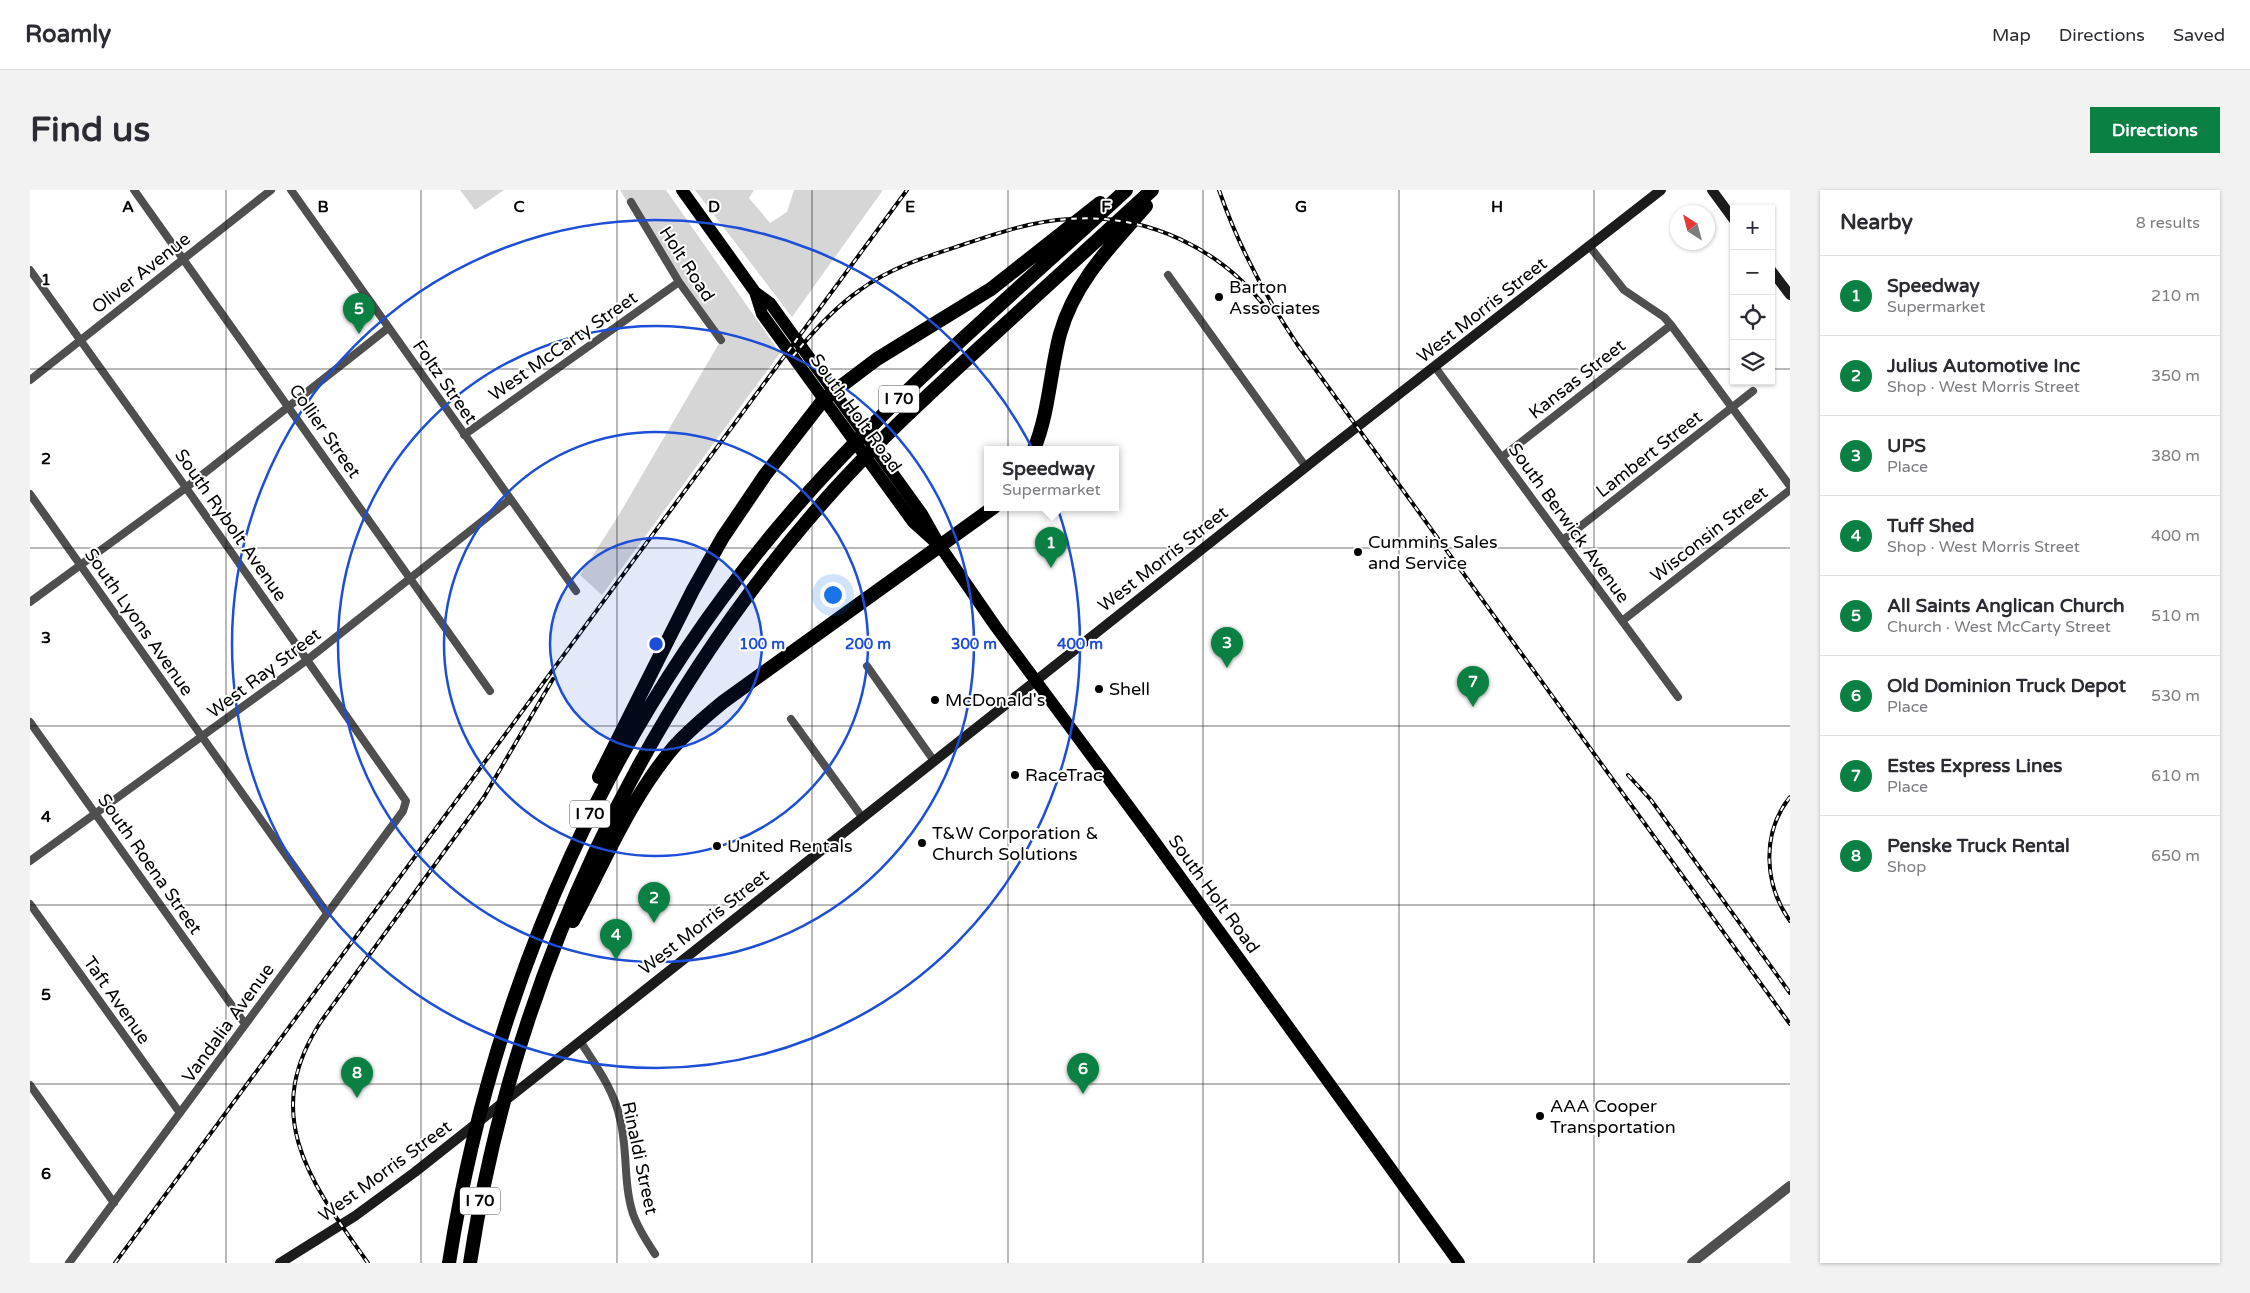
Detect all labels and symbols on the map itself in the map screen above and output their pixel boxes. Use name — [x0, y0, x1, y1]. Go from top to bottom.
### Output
text: A — [122, 197, 134, 217]
text: B — [317, 197, 329, 217]
text: C — [513, 197, 525, 217]
text: D — [708, 197, 720, 217]
text: E — [905, 197, 915, 217]
text: F — [1101, 197, 1111, 217]
text: G — [1295, 197, 1307, 217]
text: H — [1491, 197, 1503, 217]
north arrow — [1670, 205, 1715, 250]
street label: Holt Road — [654, 222, 720, 306]
street label: Oliver Avenue — [87, 228, 195, 318]
street label: West Morris Street — [1413, 252, 1551, 368]
text: 1 — [41, 270, 51, 290]
place label: Barton Associates — [1229, 276, 1320, 319]
street label: West McCarty Street — [484, 286, 642, 406]
marker: Barton Associates — [1213, 291, 1225, 303]
pin: 5 — [343, 293, 375, 334]
street label: Kansas Street — [1524, 334, 1630, 424]
street label: Foltz Street — [408, 336, 482, 428]
street label: South Holt Road — [806, 349, 906, 477]
street label: Collier Street — [284, 380, 366, 482]
road number: I 70 — [879, 385, 919, 412]
street label: Lambert Street — [1592, 406, 1706, 502]
street label: South Berwick Avenue — [1504, 439, 1634, 607]
street label: South Rybolt Avenue — [170, 445, 292, 605]
text: 2 — [41, 449, 51, 469]
street label: Wisconsin Street — [1646, 481, 1772, 587]
street label: West Morris Street — [1094, 501, 1232, 617]
pin: 1 — [1035, 527, 1067, 568]
place label: Cummins Sales and Service — [1368, 531, 1498, 574]
street label: South Lyons Avenue — [80, 544, 198, 700]
marker: Cummins Sales and Service — [1352, 546, 1364, 558]
your location — [820, 582, 846, 608]
street label: West Ray Street — [203, 623, 325, 723]
pin: 3 — [1211, 627, 1243, 668]
text: 3 — [41, 628, 51, 648]
centre of rings — [647, 635, 665, 653]
text: 100 m — [739, 635, 785, 653]
text: 200 m — [845, 635, 891, 653]
text: 300 m — [951, 635, 997, 653]
text: 400 m — [1057, 635, 1103, 653]
pin: 7 — [1457, 666, 1489, 707]
place label: Shell — [1109, 678, 1150, 700]
marker: Shell — [1093, 683, 1105, 695]
place label: McDonald's — [945, 689, 1045, 711]
marker: McDonald's — [929, 694, 941, 706]
place label: RaceTrac — [1025, 764, 1103, 786]
marker: RaceTrac — [1009, 769, 1021, 781]
street label: South Roena Street — [93, 789, 207, 939]
road number: I 70 — [570, 800, 610, 828]
text: 4 — [41, 807, 51, 827]
place label: T&W Corporation & Church Solutions — [932, 822, 1099, 865]
street label: South Holt Road — [1164, 830, 1264, 958]
place label: United Rentals — [727, 835, 853, 857]
marker: T&W Corporation & Church Solutions — [916, 837, 928, 849]
marker: United Rentals — [711, 840, 723, 852]
street label: West Morris Street — [635, 864, 773, 980]
pin: 2 — [638, 882, 670, 923]
pin: 4 — [600, 919, 632, 960]
street label: Taft Avenue — [79, 952, 155, 1048]
street label: Vandalia Avenue — [177, 959, 279, 1087]
text: 5 — [41, 985, 51, 1005]
pin: 6 — [1067, 1053, 1099, 1094]
pin: 8 — [341, 1057, 373, 1098]
place label: AAA Cooper Transportation — [1550, 1095, 1676, 1138]
street label: Rinaldi Street — [617, 1100, 663, 1217]
marker: AAA Cooper Transportation — [1534, 1110, 1546, 1122]
street label: West Morris Street — [314, 1115, 456, 1227]
text: 6 — [41, 1164, 51, 1184]
road number: I 70 — [460, 1188, 500, 1214]

